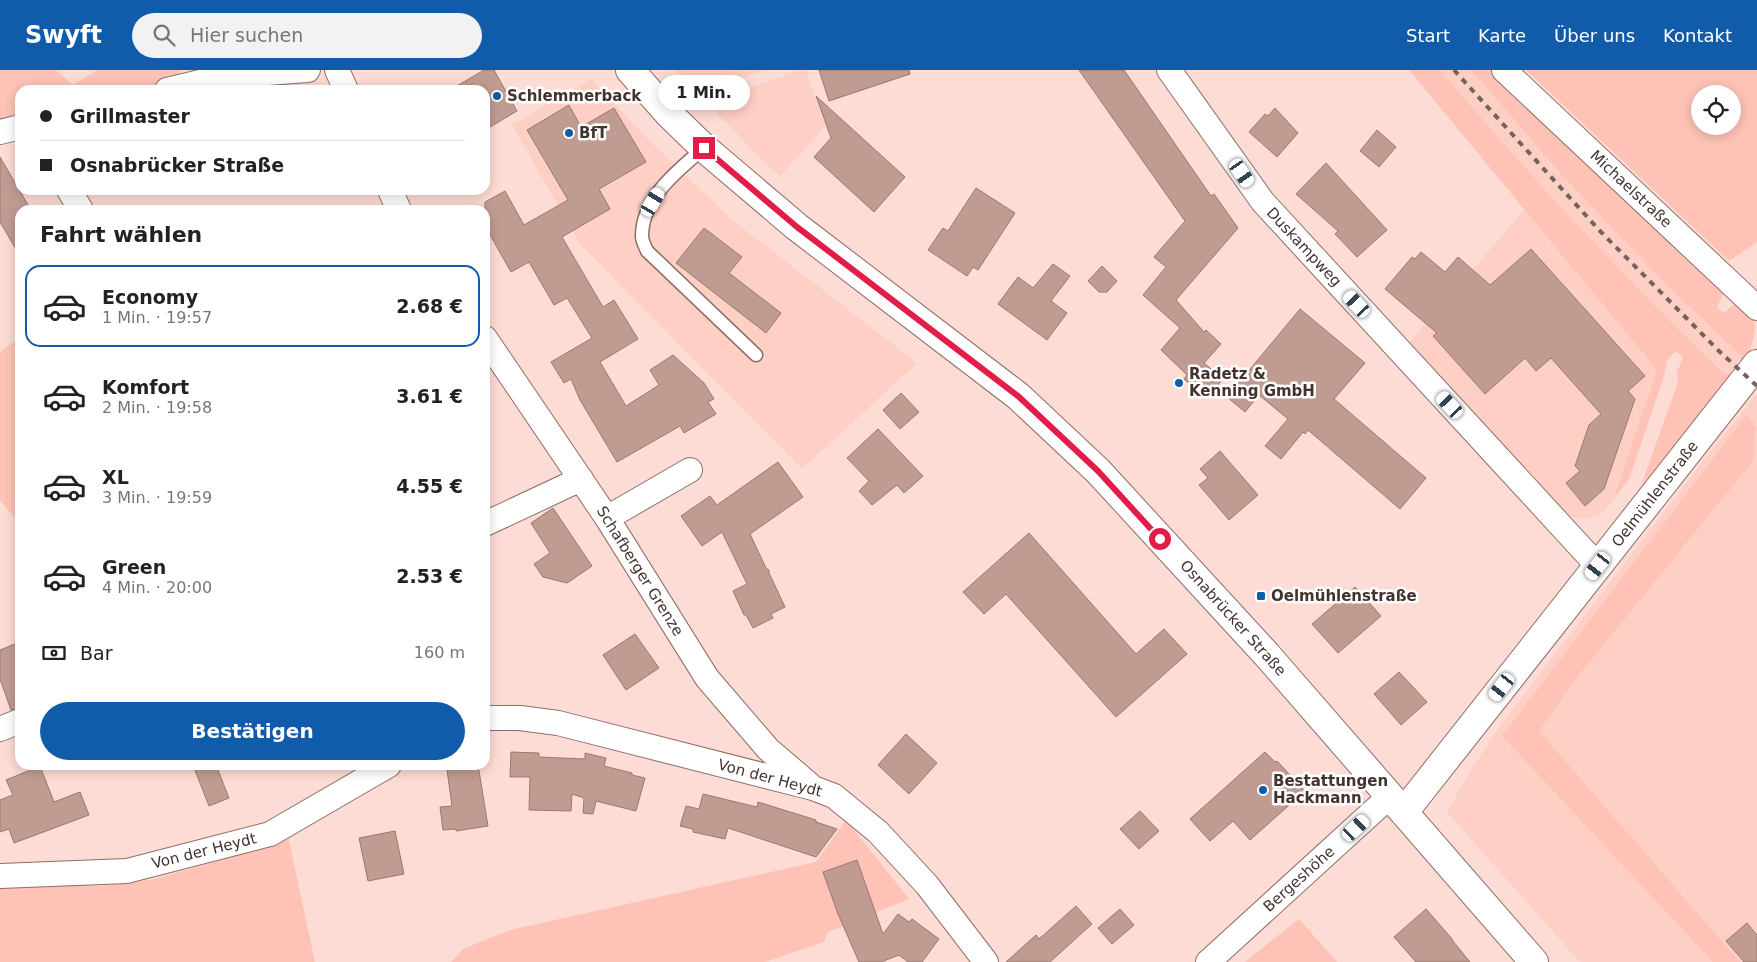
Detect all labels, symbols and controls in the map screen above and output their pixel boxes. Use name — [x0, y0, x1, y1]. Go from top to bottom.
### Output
search box — [132, 13, 482, 58]
text: Swyft — [25, 21, 102, 49]
icon: search — [150, 21, 178, 49]
text: Hier suchen — [190, 24, 303, 46]
text: Start — [1406, 25, 1450, 46]
text: Karte — [1478, 25, 1526, 46]
text: Über uns — [1554, 25, 1635, 46]
text: Kontakt — [1663, 25, 1732, 46]
callout: 1 Min. — [658, 75, 750, 110]
text: 1 Min. — [676, 83, 732, 102]
map controls — [1691, 85, 1741, 135]
button: locate — [1691, 85, 1741, 135]
place label: Schlemmerback — [507, 87, 642, 105]
marker: Schlemmerback — [491, 90, 503, 102]
text: Grillmaster — [70, 105, 190, 127]
place label: BfT — [579, 124, 608, 142]
marker: BfT — [563, 127, 575, 139]
route end — [693, 137, 715, 159]
street label: Michaelstraße — [1586, 147, 1676, 231]
text: Osnabrücker Straße — [70, 154, 284, 176]
car — [1227, 156, 1256, 190]
car — [638, 185, 667, 219]
street label: Duskampweg — [1263, 204, 1345, 290]
text: Fahrt wählen — [40, 222, 202, 247]
icon: car — [42, 284, 87, 329]
text: Economy — [102, 286, 198, 308]
car — [1341, 288, 1372, 320]
text: 2.68 € — [396, 295, 463, 317]
text: 1 Min. · 19:57 — [102, 308, 212, 327]
place label: Radetz & Kenning GmbH — [1189, 365, 1315, 400]
icon: car — [42, 374, 87, 419]
text: Komfort — [102, 376, 189, 398]
marker: Radetz & Kenning GmbH — [1173, 377, 1185, 389]
text: 3.61 € — [396, 385, 463, 407]
car — [1434, 389, 1465, 421]
text: 2 Min. · 19:58 — [102, 398, 212, 417]
street label: Oelmühlenstraße — [1608, 437, 1702, 551]
icon: car — [42, 464, 87, 509]
text: XL — [102, 466, 129, 488]
text: 4.55 € — [396, 475, 463, 497]
text: 3 Min. · 19:59 — [102, 488, 212, 507]
street label: Schafberger Grenze — [593, 503, 687, 639]
route start — [1149, 528, 1171, 550]
car — [1582, 550, 1613, 582]
icon: car — [42, 554, 87, 599]
text: Green — [102, 556, 166, 578]
street label: Osnabrücker Straße — [1176, 556, 1290, 680]
text: 2.53 € — [396, 565, 463, 587]
text: 4 Min. · 20:00 — [102, 578, 212, 597]
place label: Oelmühlenstraße — [1271, 587, 1417, 605]
marker: Oelmühlenstraße — [1255, 590, 1267, 602]
icon: cash — [40, 639, 68, 667]
text: Bar — [80, 642, 113, 664]
text: 160 m — [414, 643, 465, 662]
car — [1486, 671, 1517, 703]
button: Bestätigen — [40, 702, 465, 760]
street label: Von der Heydt — [716, 755, 824, 801]
place label: Bestattungen Hackmann — [1273, 772, 1388, 807]
marker: Bestattungen Hackmann — [1257, 784, 1269, 796]
car — [1339, 812, 1372, 844]
street label: Von der Heydt — [150, 829, 258, 873]
street label: Bergeshöhe — [1260, 842, 1338, 916]

